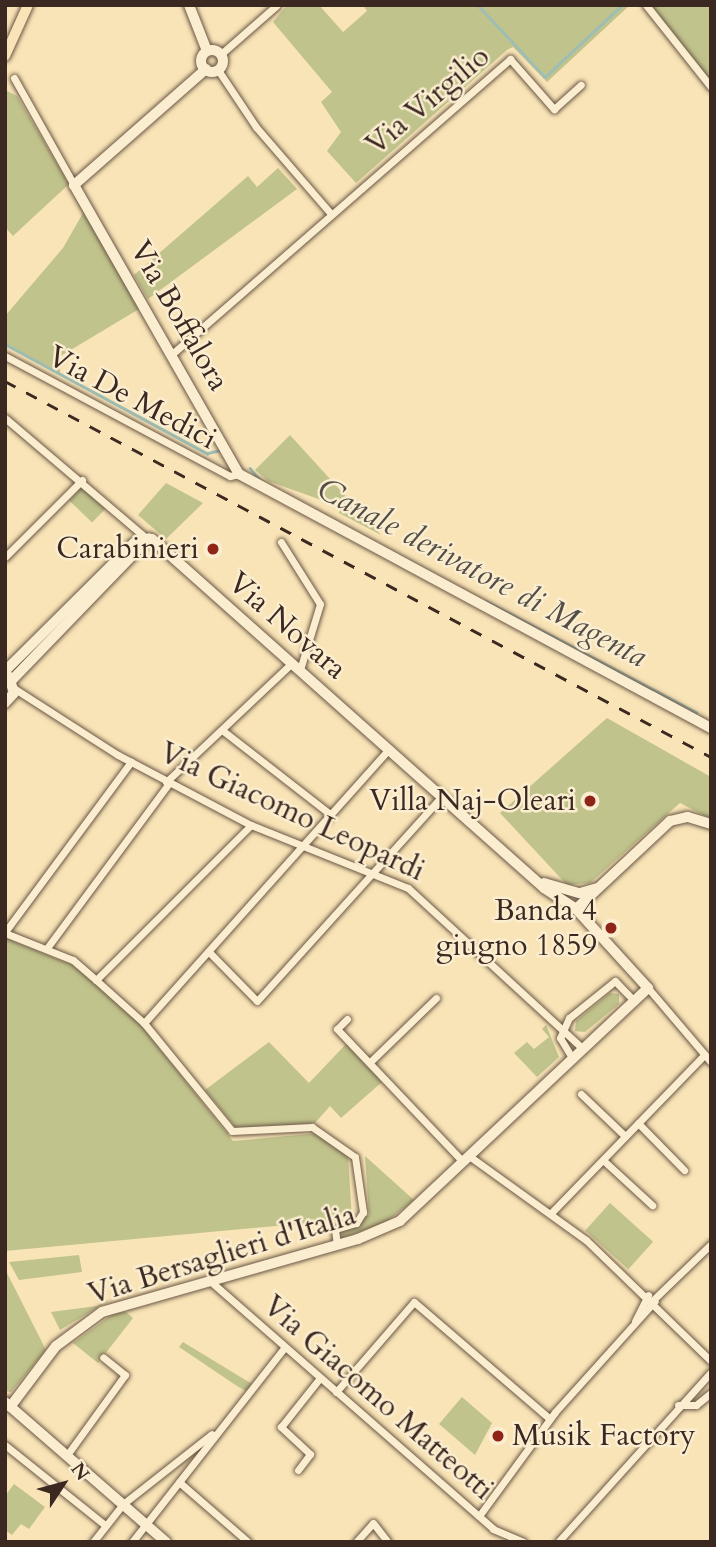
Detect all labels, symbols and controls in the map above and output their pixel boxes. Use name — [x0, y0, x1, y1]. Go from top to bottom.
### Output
street label: Via Virgilio — [359, 39, 497, 163]
street label: Via Boffalora — [122, 235, 236, 397]
street label: Via De Medici — [41, 338, 223, 458]
water label: Canale derivatore di Magenta — [311, 470, 653, 676]
place label: Carabinieri — [56, 531, 199, 567]
marker: Carabinieri — [205, 541, 221, 557]
street label: Via Novara — [220, 565, 354, 687]
street label: Via Giacomo Leopardi — [154, 735, 430, 889]
place label: Villa Naj-Oleari — [369, 783, 576, 819]
marker: Villa Naj-Oleari — [582, 793, 598, 809]
place label: Banda 4 giugno 1859 — [436, 893, 597, 964]
marker: Banda 4 giugno 1859 — [603, 920, 619, 936]
street label: Via Bersaglieri d'Italia — [84, 1197, 360, 1313]
street label: Via Giacomo Matteotti — [255, 1288, 501, 1508]
place label: Musik Factory — [512, 1418, 696, 1454]
marker: Musik Factory — [490, 1428, 506, 1444]
north arrow — [28, 1449, 98, 1519]
text: N — [65, 1457, 95, 1486]

